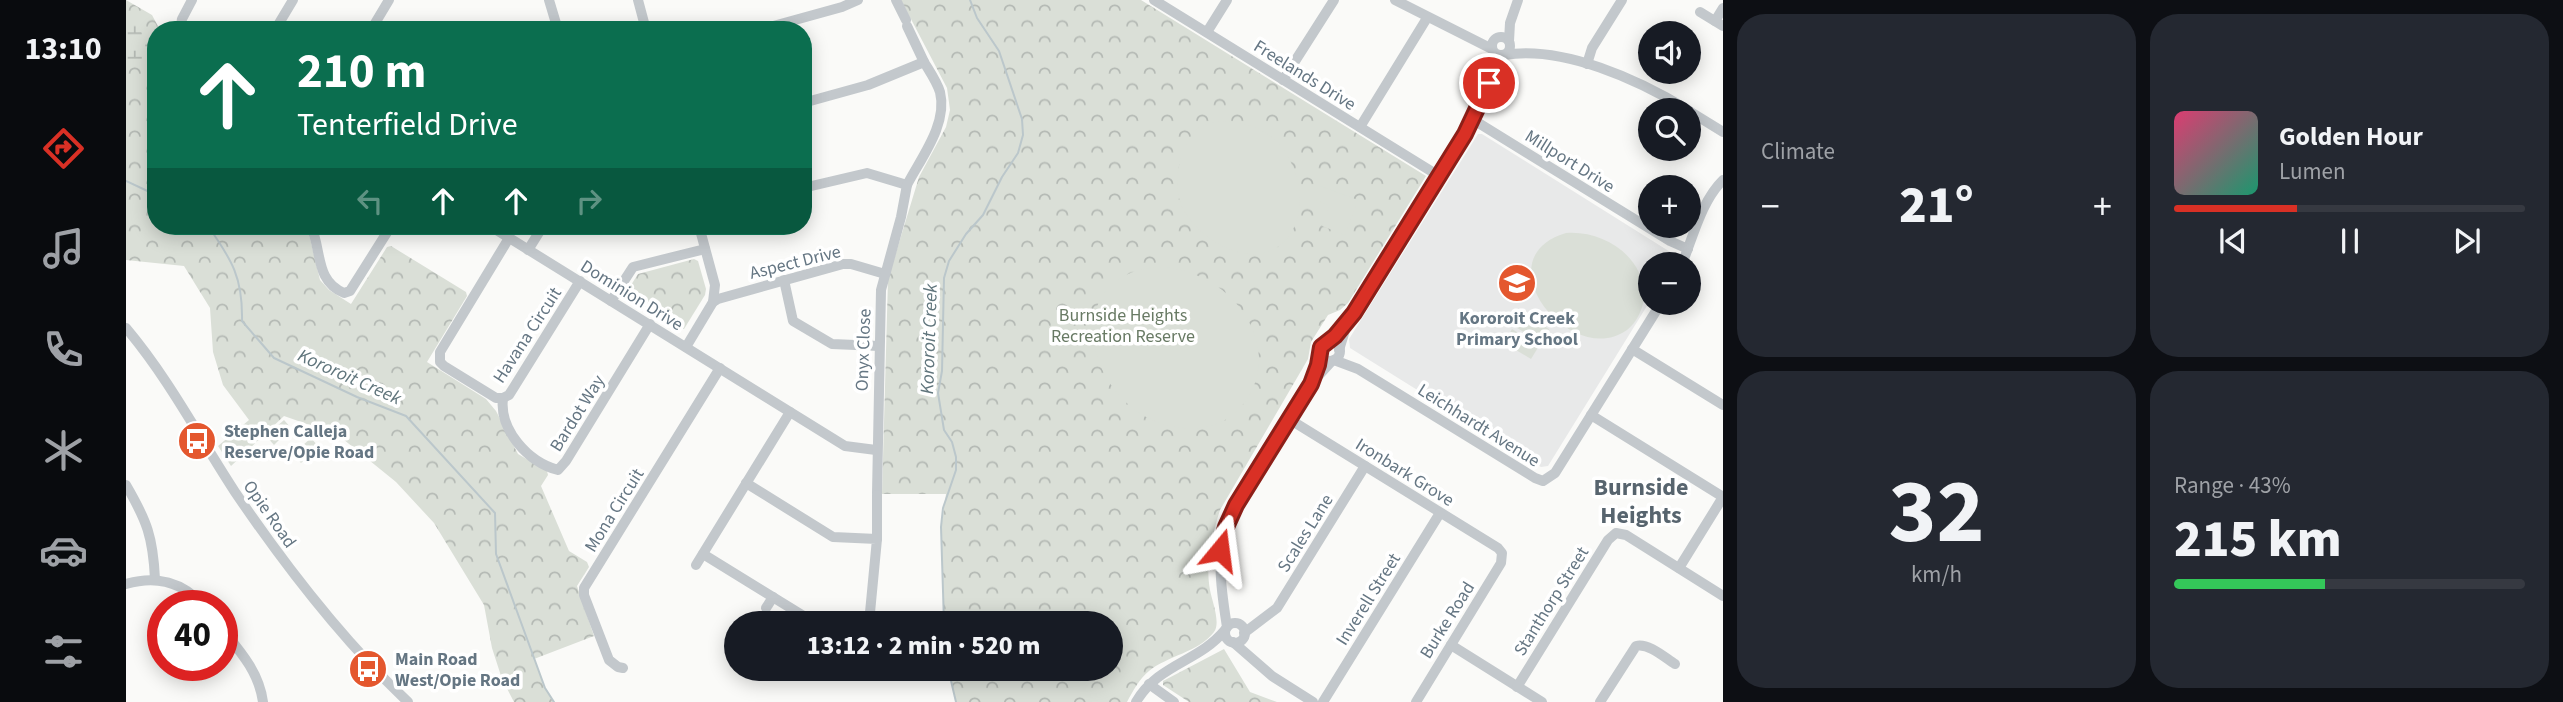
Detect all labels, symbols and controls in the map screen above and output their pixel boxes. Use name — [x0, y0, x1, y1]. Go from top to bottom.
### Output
map controls — [1638, 21, 1701, 315]
button: sound — [1638, 21, 1701, 84]
text: 13:10 — [24, 26, 102, 72]
street label: Freelands Drive — [1249, 34, 1361, 117]
text: 210 m — [297, 37, 426, 107]
icon: ahead — [182, 49, 273, 140]
pin — [1459, 53, 1519, 113]
icon: arrive — [1470, 64, 1508, 102]
button: search — [1638, 98, 1701, 161]
text: Tenterfield Drive — [297, 102, 518, 148]
text: Golden Hour — [2279, 118, 2423, 155]
icon: directions — [39, 124, 88, 173]
street label: Millport Drive — [1520, 124, 1619, 199]
text: Climate — [1761, 135, 1835, 168]
text: Lumen — [2279, 155, 2346, 188]
text: 21° — [1899, 169, 1974, 243]
button: + — [1638, 175, 1701, 238]
text: − — [1761, 180, 1780, 234]
text: + — [2093, 180, 2112, 234]
icon: left — [351, 182, 389, 220]
icon: ahead — [424, 182, 462, 220]
icon: ahead — [497, 182, 535, 220]
icon: right — [570, 182, 608, 220]
icon: previous — [2214, 222, 2252, 260]
icon: pause — [2331, 222, 2369, 260]
icon: next — [2448, 222, 2486, 260]
icon: music — [39, 224, 88, 273]
street label: Aspect Drive — [747, 239, 844, 286]
button: − — [1638, 252, 1701, 315]
street label: Dominion Drive — [576, 254, 688, 337]
school or university icon: Kororoit Creek Primary School — [1496, 262, 1538, 304]
street label: Havana Circuit — [487, 282, 568, 388]
water label: Kororoit Creek — [914, 282, 945, 395]
park label: Burnside Heights Recreation Reserve — [1051, 303, 1195, 349]
place label: Kororoit Creek Primary School — [1456, 306, 1578, 352]
street label: Onyx Close — [850, 308, 877, 392]
icon: phone — [39, 325, 88, 374]
water label: Kororoit Creek — [293, 342, 406, 413]
street label: Bardot Way — [544, 370, 611, 456]
street label: Leichhardt Avenue — [1413, 378, 1545, 473]
place label: Stephen Calleja Reserve/Opie Road — [224, 419, 374, 465]
bus stop icon: Stephen Calleja Reserve/Opie Road — [176, 420, 218, 462]
icon: climate — [39, 426, 88, 475]
street label: Ironbark Grove — [1351, 432, 1459, 513]
text: 32 — [1888, 448, 1985, 577]
street label: Mona Circuit — [579, 464, 650, 557]
text: Range · 43% — [2174, 469, 2291, 502]
district label: Burnside Heights — [1594, 470, 1688, 533]
street label: Opie Road — [237, 475, 302, 553]
street label: Scales Lane — [1272, 489, 1339, 577]
text: 215 km — [2174, 503, 2342, 577]
position arrow — [1183, 513, 1257, 587]
icon: car — [39, 526, 88, 575]
street label: Stanthorp Street — [1508, 542, 1595, 661]
street label: Inverell Street — [1330, 548, 1407, 650]
text: km/h — [1911, 558, 1962, 591]
street label: Burke Road — [1414, 577, 1481, 664]
speed limit sign: 40 — [147, 590, 238, 681]
icon: filters — [39, 627, 88, 676]
text: 13:12 · 2 min · 520 m — [807, 627, 1040, 664]
place label: Main Road West/Opie Road — [395, 647, 520, 693]
bus stop icon: Main Road West/Opie Road — [347, 648, 389, 690]

